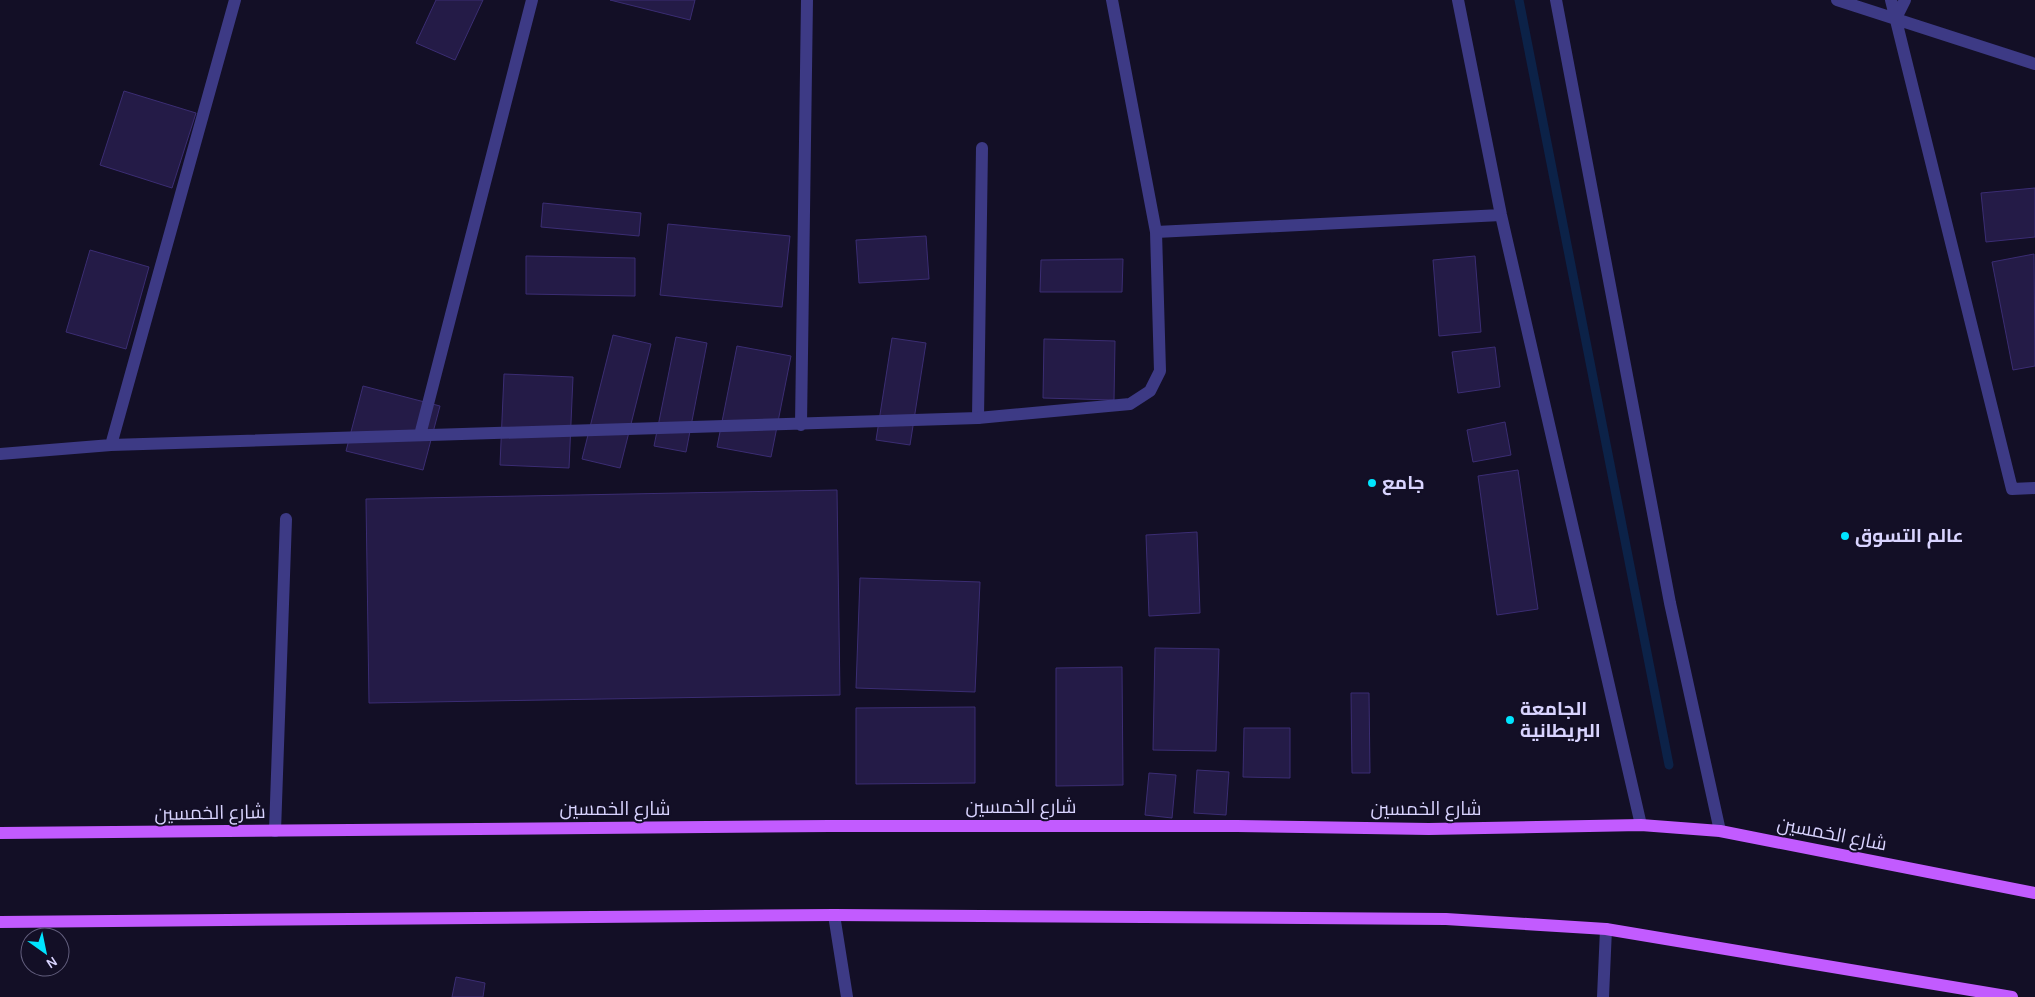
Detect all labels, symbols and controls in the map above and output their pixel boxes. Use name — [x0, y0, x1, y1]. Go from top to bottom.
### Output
place label: جامع — [1382, 472, 1425, 496]
marker: جامع — [1366, 477, 1378, 489]
place label: عالم التسوق — [1855, 525, 1963, 549]
marker: عالم التسوق — [1839, 530, 1851, 542]
place label: الجامعة البريطانية — [1520, 698, 1601, 742]
marker: الجامعة البريطانية — [1504, 714, 1516, 726]
street label: شارع الخمسين — [965, 796, 1077, 820]
street label: شارع الخمسين — [559, 798, 671, 822]
street label: شارع الخمسين — [1370, 798, 1482, 822]
street label: شارع الخمسين — [154, 801, 266, 827]
street label: شارع الخمسين — [1775, 813, 1889, 857]
north arrow — [20, 927, 70, 977]
text: N — [43, 953, 61, 972]

